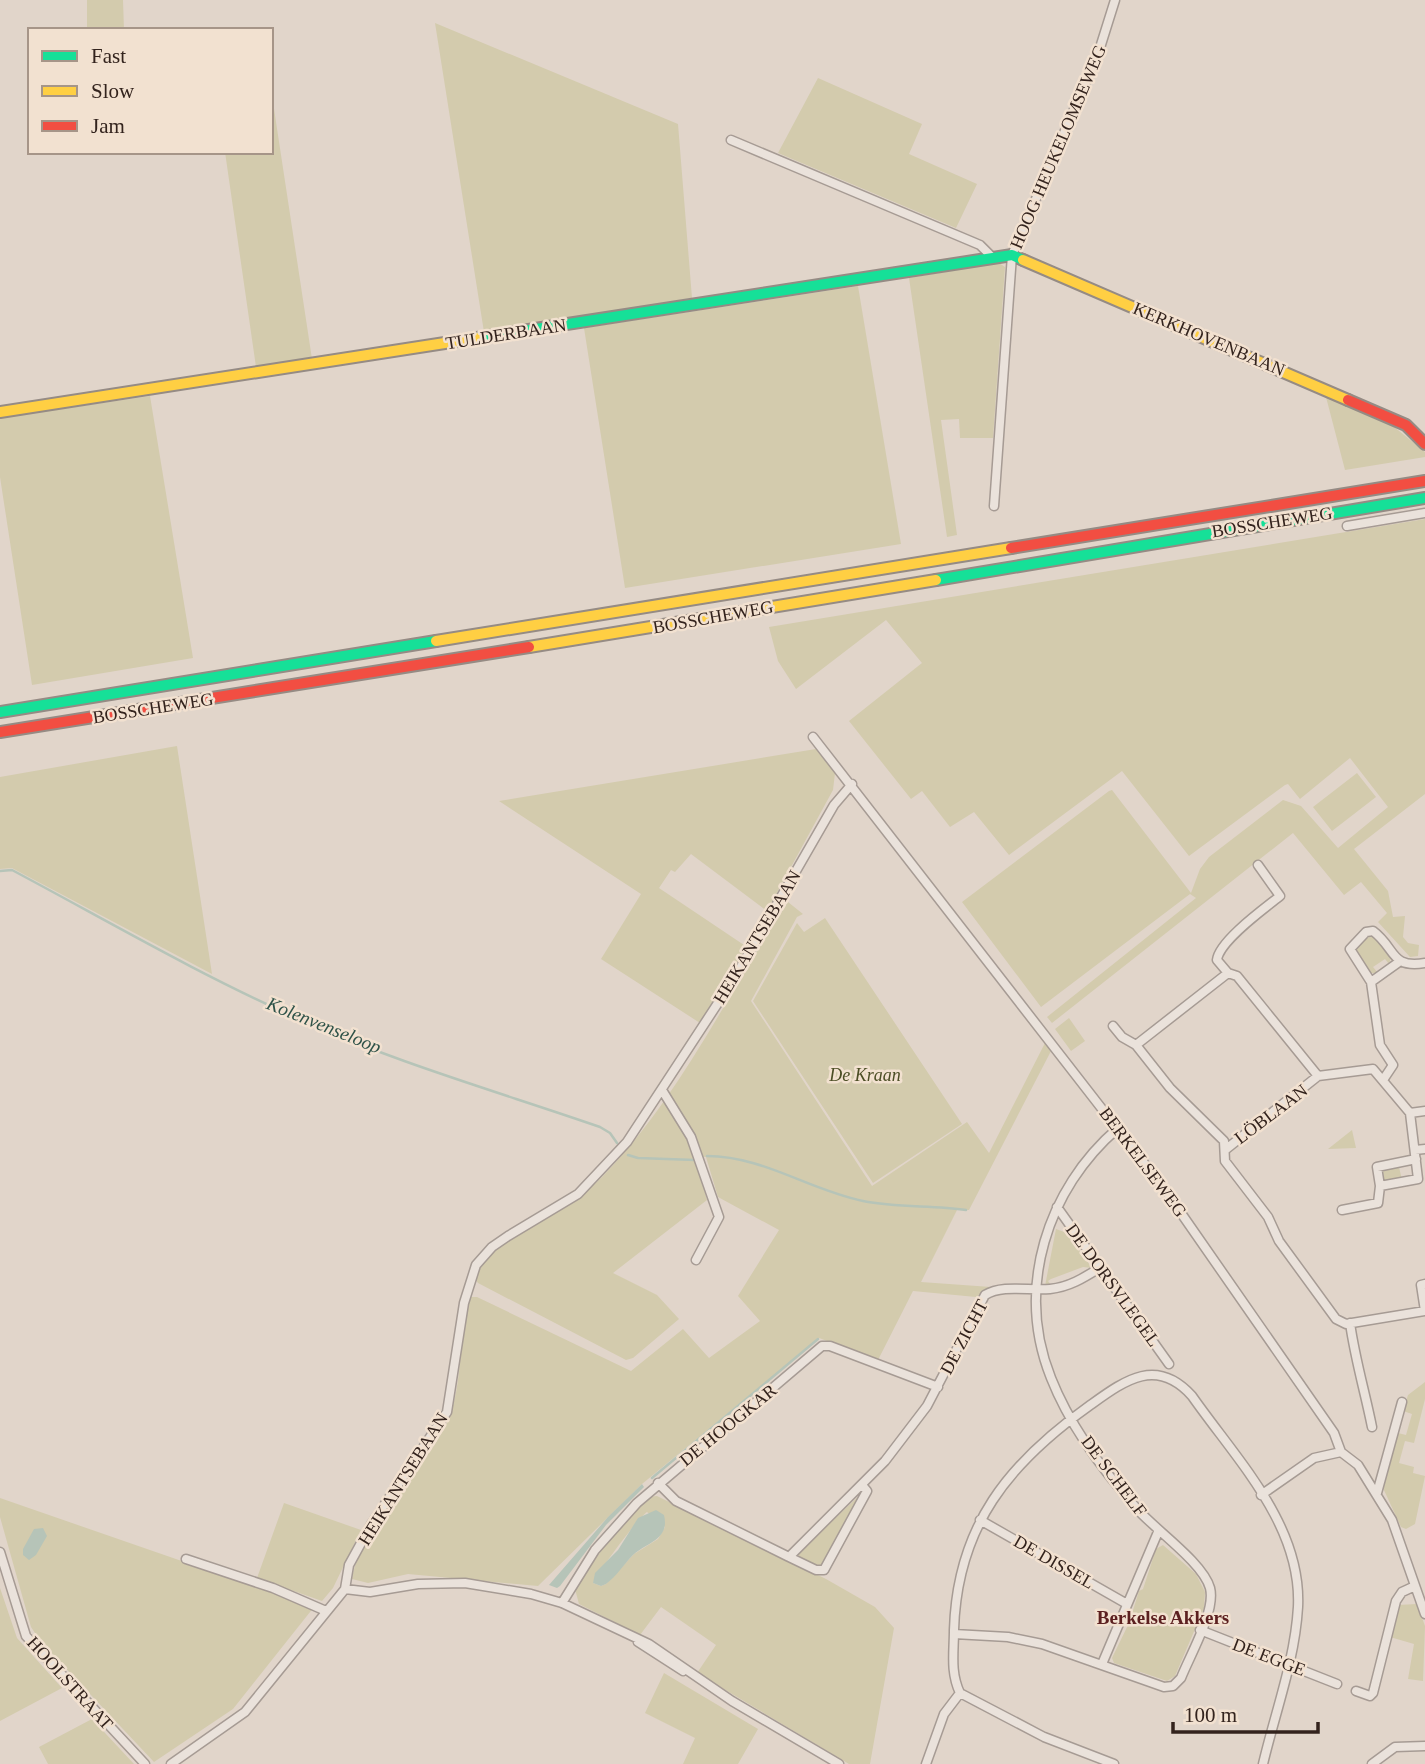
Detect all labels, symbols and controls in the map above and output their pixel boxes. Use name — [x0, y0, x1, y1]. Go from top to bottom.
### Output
legend — [28, 28, 273, 154]
street label: HOOG HEUKELOMSEWEG — [1006, 42, 1110, 252]
text: Fast — [91, 44, 126, 68]
text: Slow — [91, 79, 135, 103]
text: Jam — [91, 114, 125, 138]
street label: KERKHOVENBAAN — [1130, 298, 1288, 380]
street label: TULDERBAAN — [444, 315, 568, 353]
street label: BOSSCHEWEG — [1210, 503, 1334, 541]
street label: BOSSCHEWEG — [651, 597, 775, 637]
street label: BOSSCHEWEG — [91, 689, 215, 727]
street label: HEIKANTSEBAAN — [709, 867, 805, 1007]
water label: Kolenvenseloop — [263, 992, 384, 1057]
park label: De Kraan — [828, 1065, 901, 1085]
street label: LÖBLAAN — [1231, 1080, 1311, 1148]
street label: BERKELSEWEG — [1095, 1103, 1191, 1221]
street label: DE DORSVLEGEL — [1062, 1220, 1164, 1350]
street label: DE ZICHT — [936, 1296, 992, 1378]
street label: DE HOOGKAR — [676, 1380, 780, 1470]
street label: HEIKANTSEBAAN — [354, 1409, 452, 1549]
street label: DE SCHELF — [1077, 1432, 1151, 1520]
street label: DE DISSEL — [1010, 1531, 1098, 1593]
district label: Berkelse Akkers — [1097, 1607, 1229, 1628]
street label: HOOLSTRAAT — [23, 1632, 117, 1734]
street label: DE EGGE — [1230, 1634, 1308, 1680]
scale bar — [1173, 1690, 1318, 1734]
text: 100 m — [1184, 1703, 1237, 1727]

